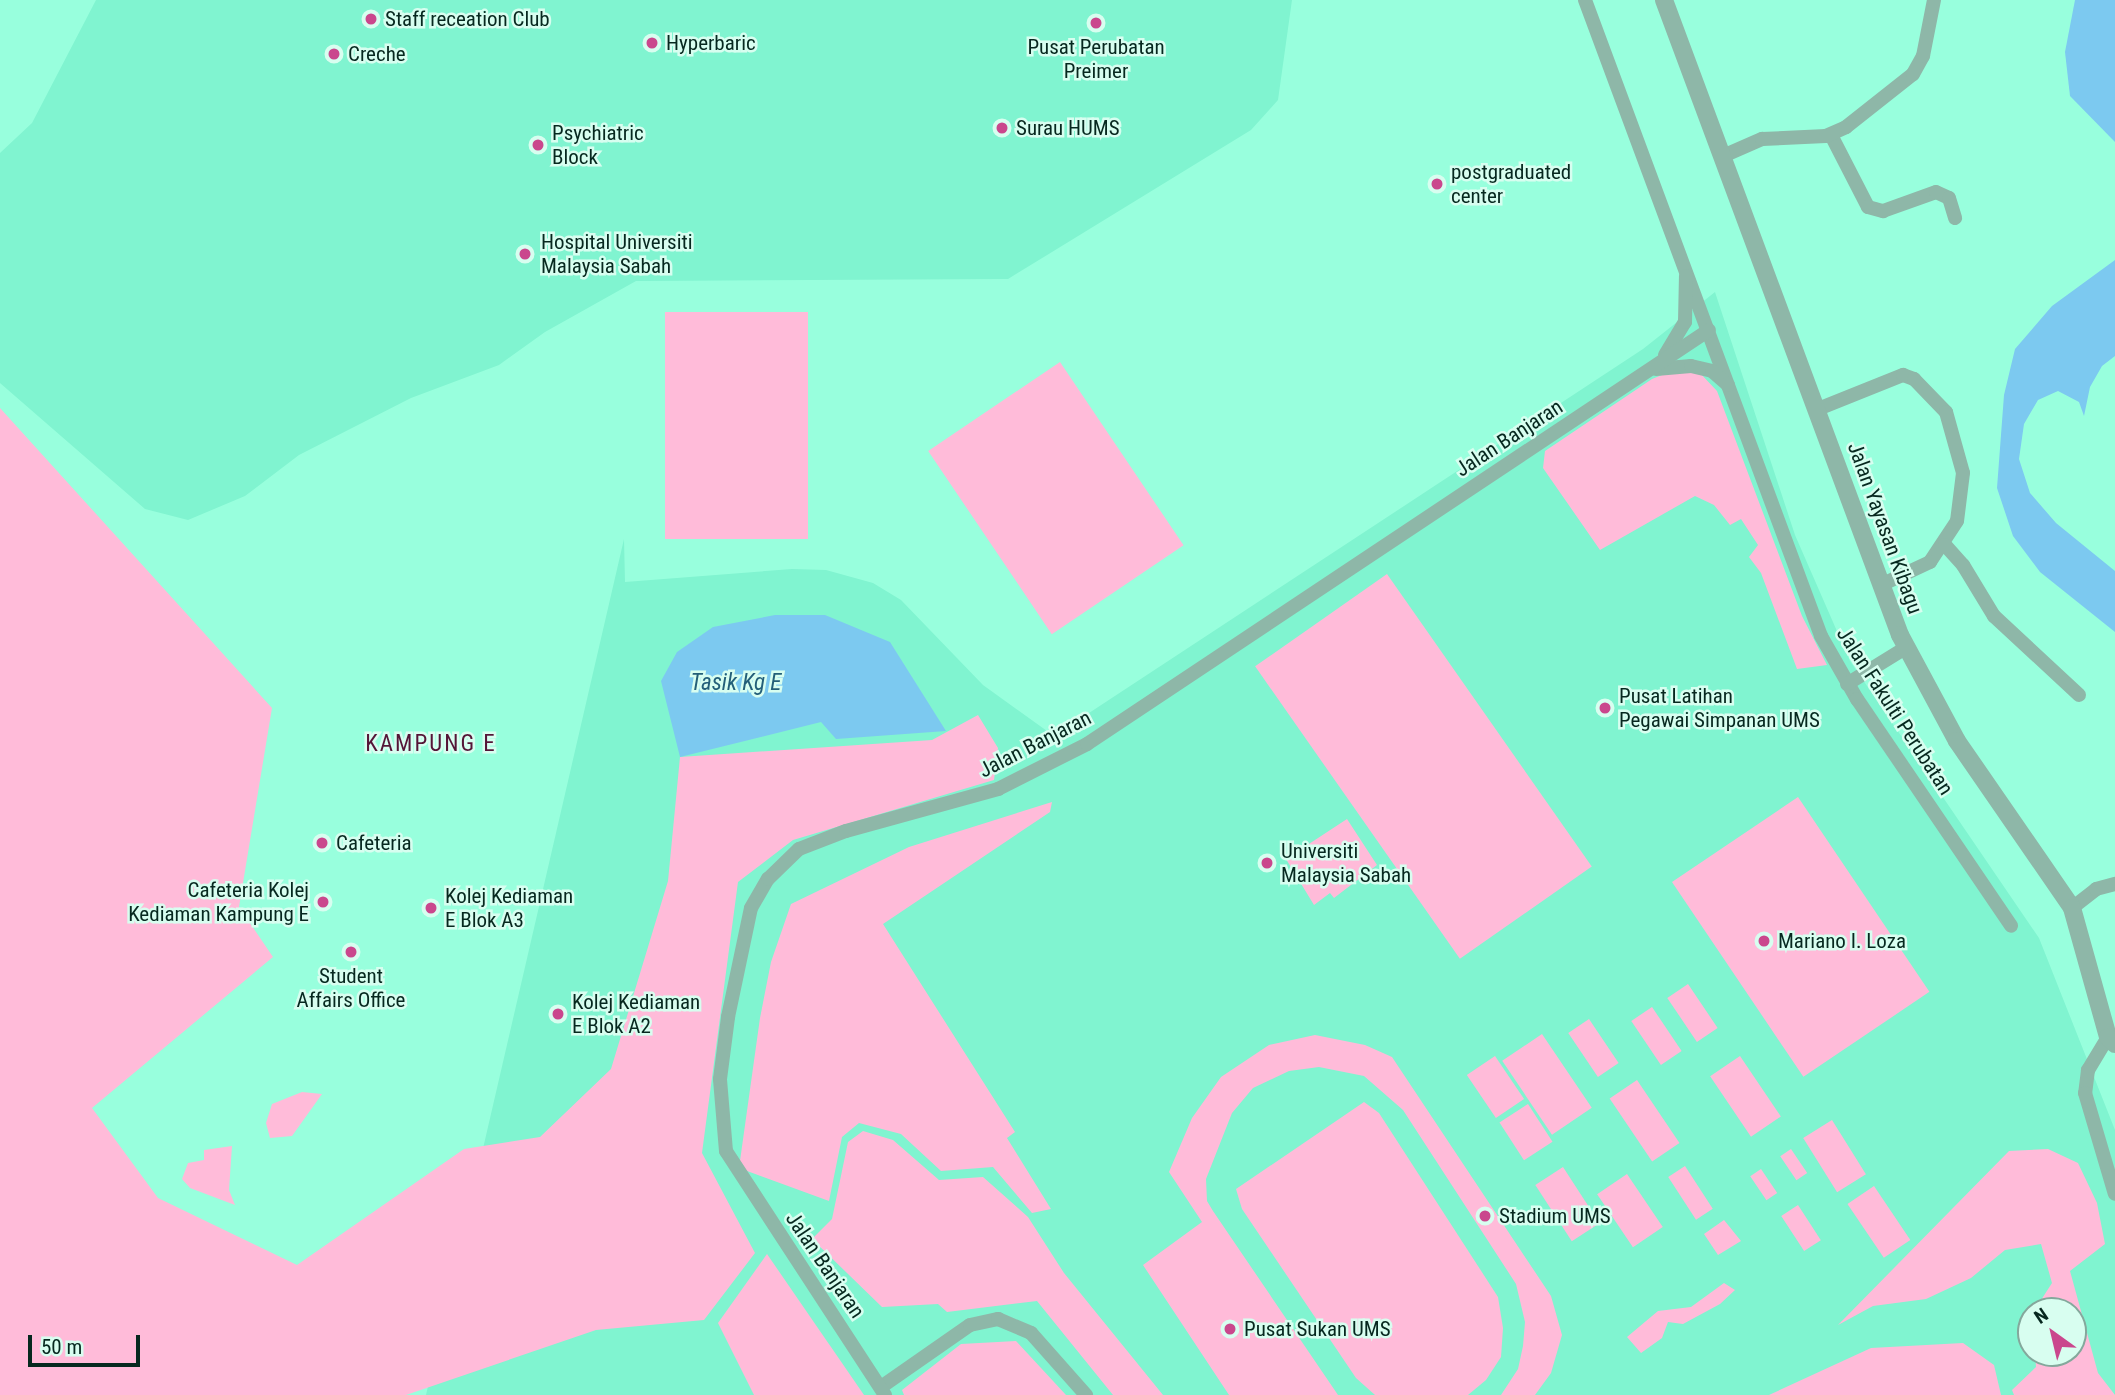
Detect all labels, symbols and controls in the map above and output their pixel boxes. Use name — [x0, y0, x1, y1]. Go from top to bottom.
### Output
place label: Staff receation Club — [385, 6, 550, 32]
marker: Staff receation Club — [363, 11, 379, 27]
marker: Pusat Perubatan Preimer — [1088, 15, 1104, 31]
place label: Hyperbaric — [666, 30, 756, 56]
place label: Pusat Perubatan Preimer — [1027, 34, 1165, 84]
marker: Hyperbaric — [644, 35, 660, 51]
place label: Creche — [348, 41, 406, 67]
marker: Creche — [326, 46, 342, 62]
place label: Surau HUMS — [1016, 115, 1120, 141]
place label: Psychiatric Block — [552, 120, 644, 170]
marker: Surau HUMS — [994, 120, 1010, 136]
marker: Psychiatric Block — [530, 137, 546, 153]
place label: postgraduated center — [1451, 159, 1571, 209]
marker: postgraduated center — [1429, 176, 1445, 192]
place label: Hospital Universiti Malaysia Sabah — [541, 229, 693, 279]
marker: Hospital Universiti Malaysia Sabah — [515, 244, 535, 264]
street label: Jalan Banjaran — [1451, 394, 1567, 482]
street label: Jalan Yayasan Kibagu — [1842, 439, 1928, 617]
street label: Jalan Fakulti Perubatan — [1831, 622, 1959, 800]
water label: Tasik Kg E — [691, 669, 781, 697]
place label: Pusat Latihan Pegawai Simpanan UMS — [1619, 683, 1820, 733]
marker: Pusat Latihan Pegawai Simpanan UMS — [1597, 700, 1613, 716]
street label: Jalan Banjaran — [975, 705, 1095, 783]
district label: KAMPUNG E — [366, 730, 496, 758]
place label: Cafeteria — [336, 830, 412, 856]
marker: Cafeteria — [314, 835, 330, 851]
place label: Universiti Malaysia Sabah — [1281, 838, 1411, 888]
marker: Universiti Malaysia Sabah — [1259, 855, 1275, 871]
place label: Cafeteria Kolej Kediaman Kampung E — [128, 877, 309, 927]
place label: Kolej Kediaman E Blok A3 — [445, 883, 573, 933]
marker: Cafeteria Kolej Kediaman Kampung E — [315, 894, 331, 910]
marker: Kolej Kediaman E Blok A3 — [423, 900, 439, 916]
place label: Mariano I. Loza — [1778, 928, 1906, 954]
marker: Mariano I. Loza — [1756, 933, 1772, 949]
marker: Student Affairs Office — [343, 944, 359, 960]
place label: Student Affairs Office — [297, 963, 405, 1013]
place label: Kolej Kediaman E Blok A2 — [572, 989, 700, 1039]
marker: Kolej Kediaman E Blok A2 — [550, 1006, 566, 1022]
place label: Stadium UMS — [1499, 1203, 1611, 1229]
street label: Jalan Banjaran — [780, 1207, 870, 1323]
marker: Stadium UMS — [1477, 1208, 1493, 1224]
north arrow — [2017, 1297, 2087, 1367]
text: N — [2030, 1303, 2052, 1329]
place label: Pusat Sukan UMS — [1244, 1316, 1391, 1342]
marker: Pusat Sukan UMS — [1222, 1321, 1238, 1337]
scale bar — [32, 1322, 144, 1366]
text: 50 m — [41, 1335, 82, 1359]

